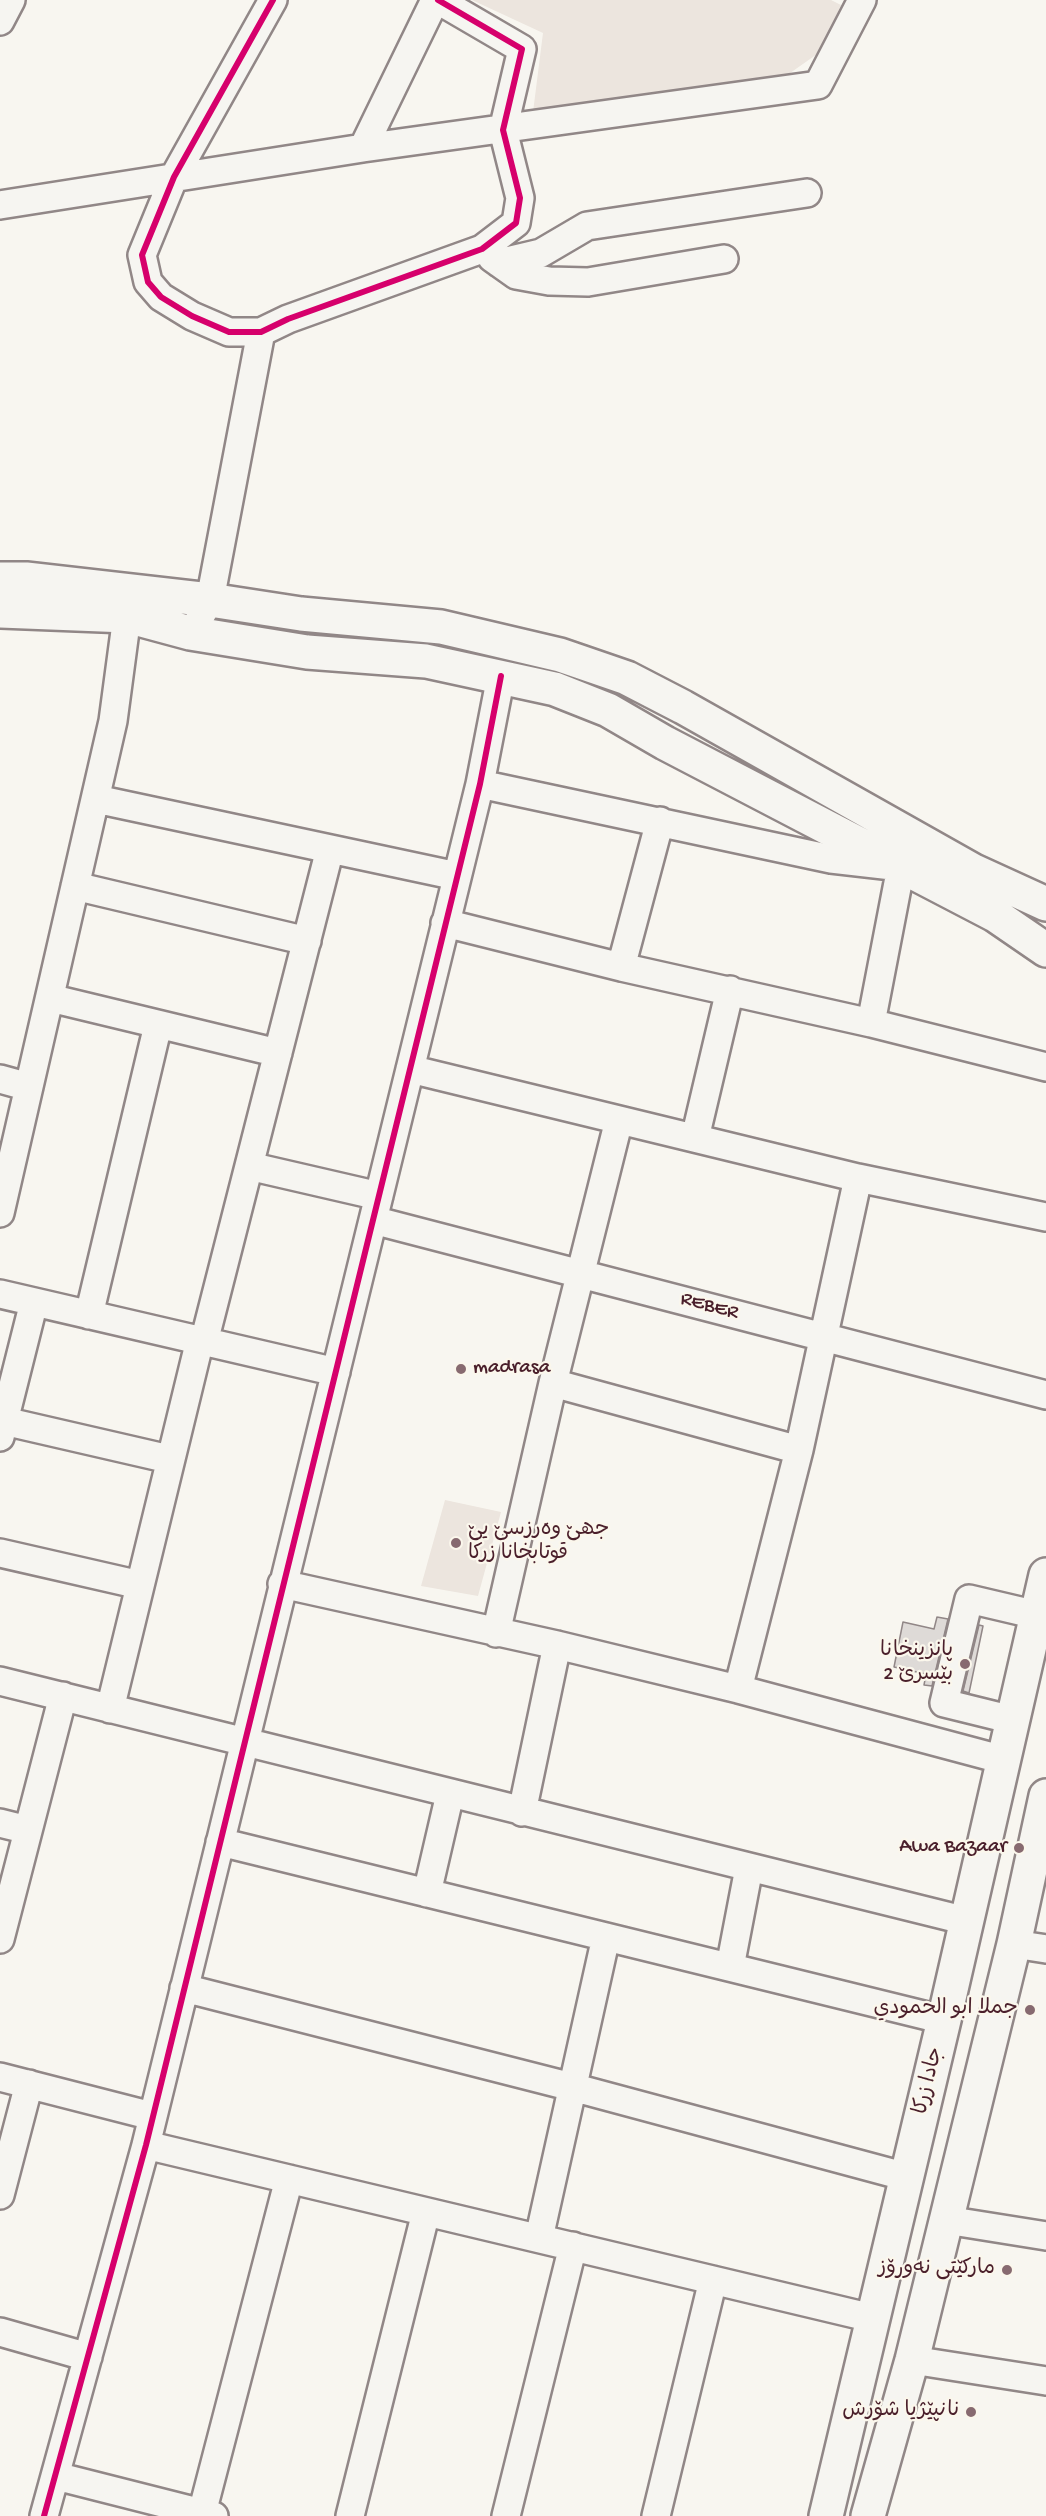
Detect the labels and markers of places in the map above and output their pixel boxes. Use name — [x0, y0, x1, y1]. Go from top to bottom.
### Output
place label: madrasa — [473, 1356, 550, 1382]
marker: madrasa — [454, 1362, 468, 1376]
place label: جھێ وەرزسێ یێ قوتابخانا زرکا — [468, 1518, 609, 1568]
marker: جھێ وەرزسێ یێ قوتابخانا زرکا — [449, 1536, 463, 1550]
place label: پانزینخانا بێسرێ 2 — [880, 1639, 953, 1689]
marker: پانزینخانا بێسرێ 2 — [958, 1657, 972, 1671]
place label: Awa Bazaar — [899, 1835, 1007, 1861]
marker: Awa Bazaar — [1012, 1841, 1026, 1855]
place label: جملا ابو الحمودي — [873, 1997, 1018, 2023]
marker: جملا ابو الحمودي — [1023, 2003, 1037, 2017]
place label: مارکێتی نەورۆز — [878, 2257, 995, 2283]
marker: مارکێتی نەورۆز — [1000, 2263, 1014, 2277]
place label: نانپێژیا شۆرش — [842, 2399, 959, 2425]
marker: نانپێژیا شۆرش — [964, 2405, 978, 2419]

